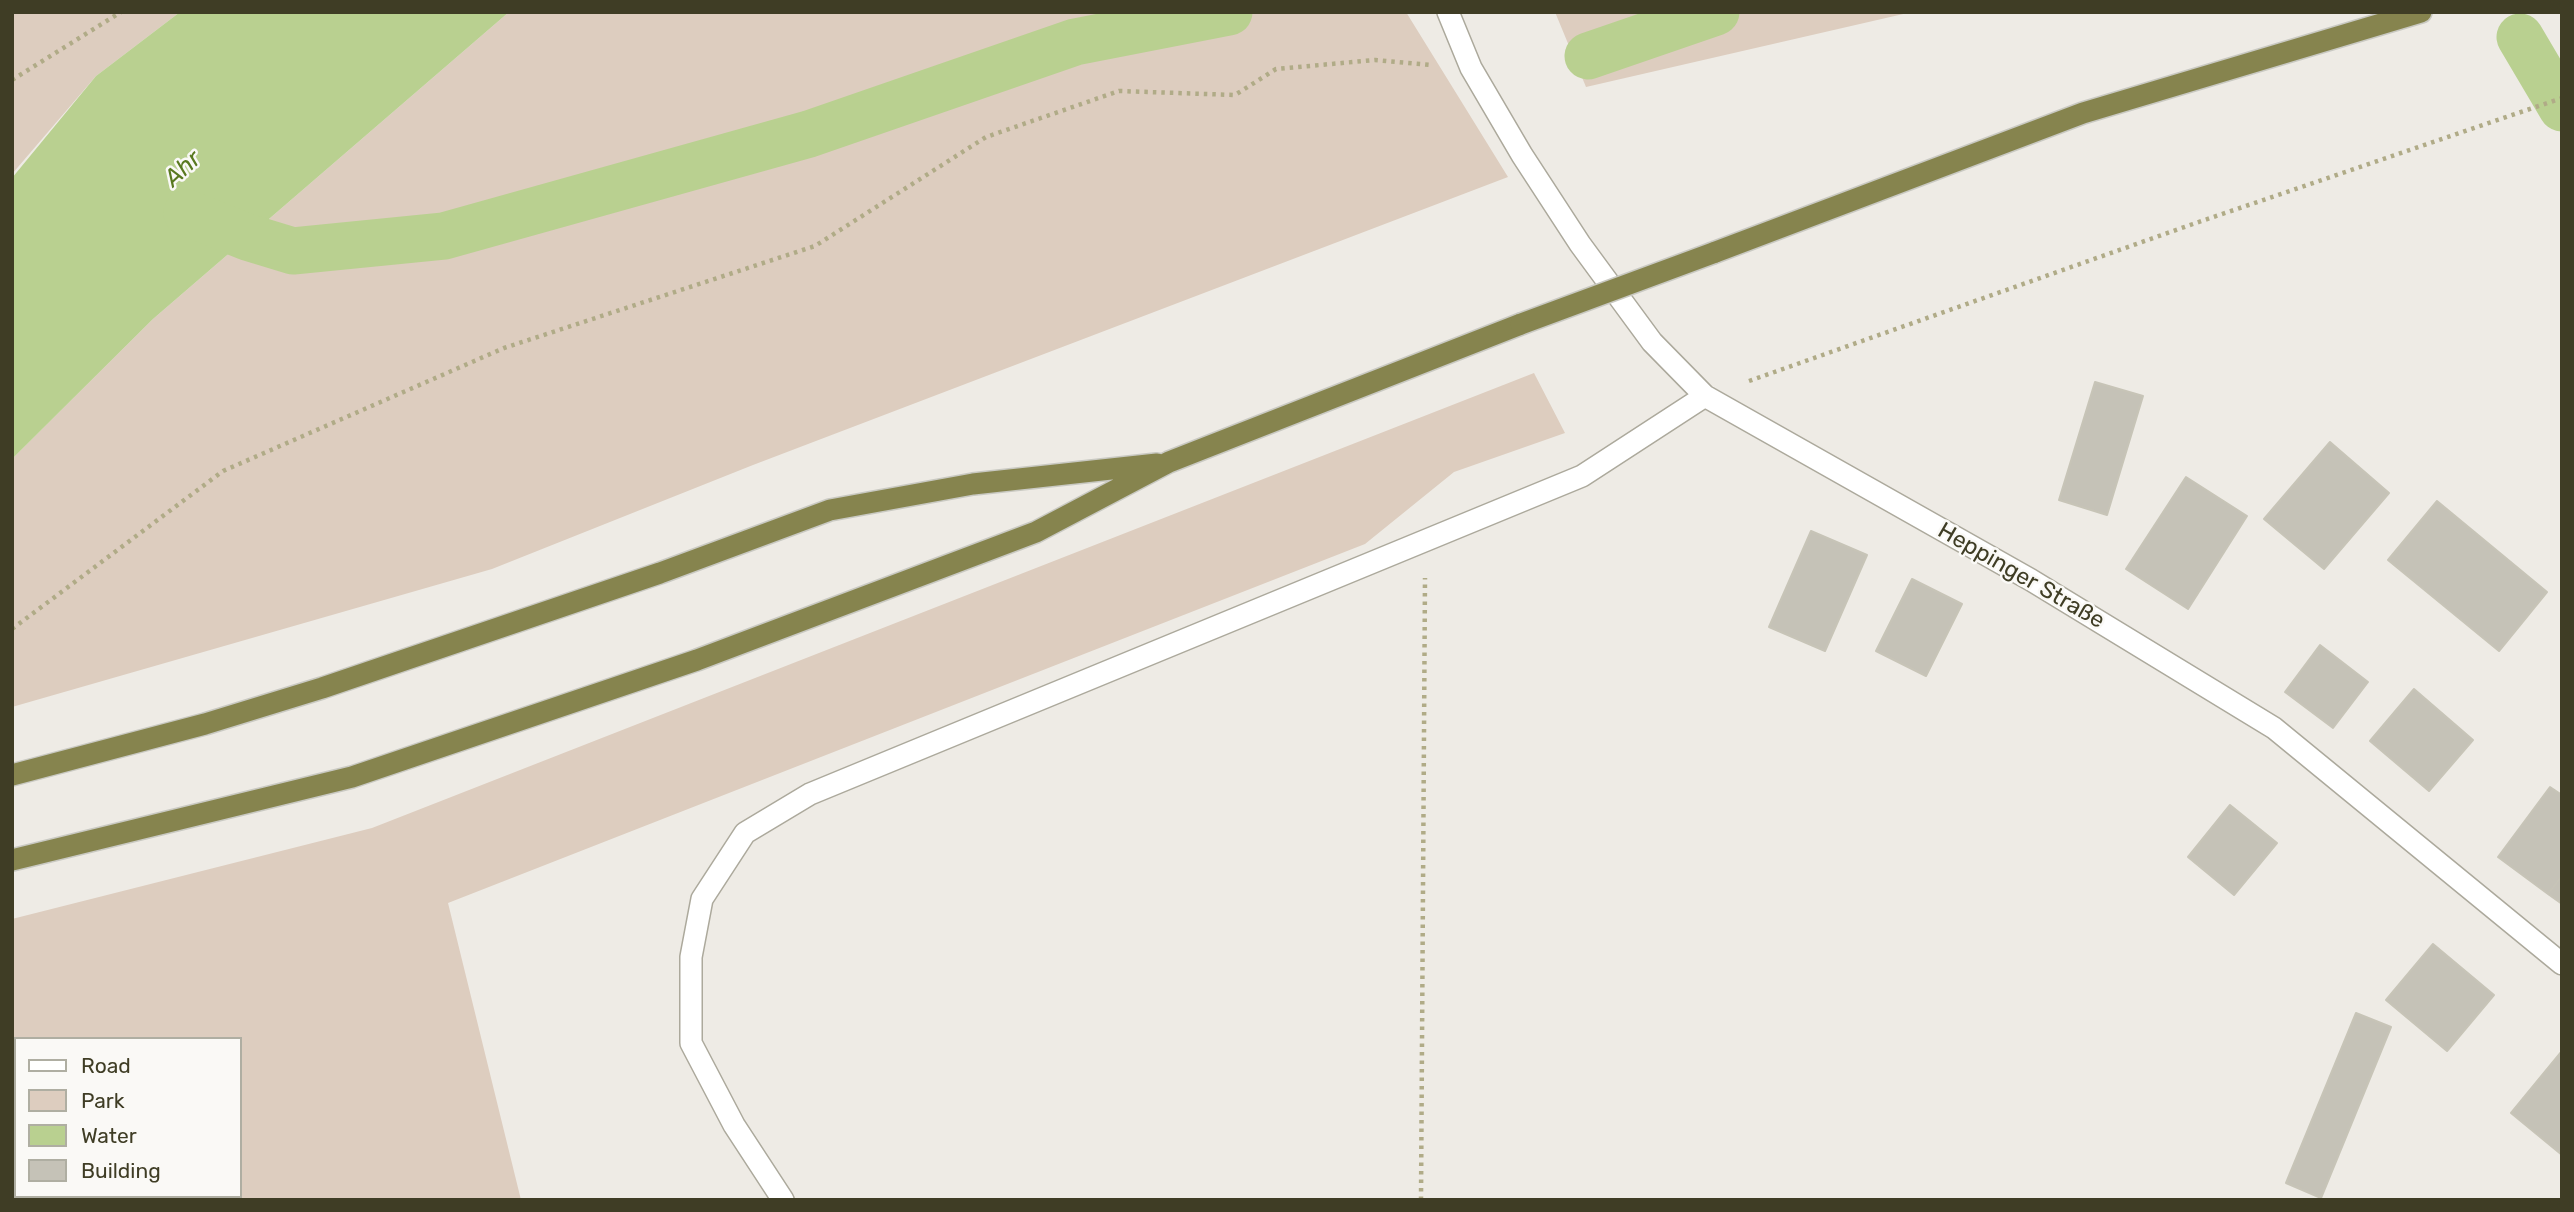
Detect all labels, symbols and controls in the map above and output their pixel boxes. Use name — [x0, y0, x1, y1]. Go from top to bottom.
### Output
water label: Ahr — [159, 145, 207, 193]
street label: Heppinger Straße — [1933, 517, 2109, 635]
legend — [14, 1037, 242, 1198]
text: Road — [81, 1053, 131, 1078]
text: Park — [81, 1088, 125, 1113]
text: Water — [81, 1123, 137, 1148]
text: Building — [81, 1158, 161, 1183]

